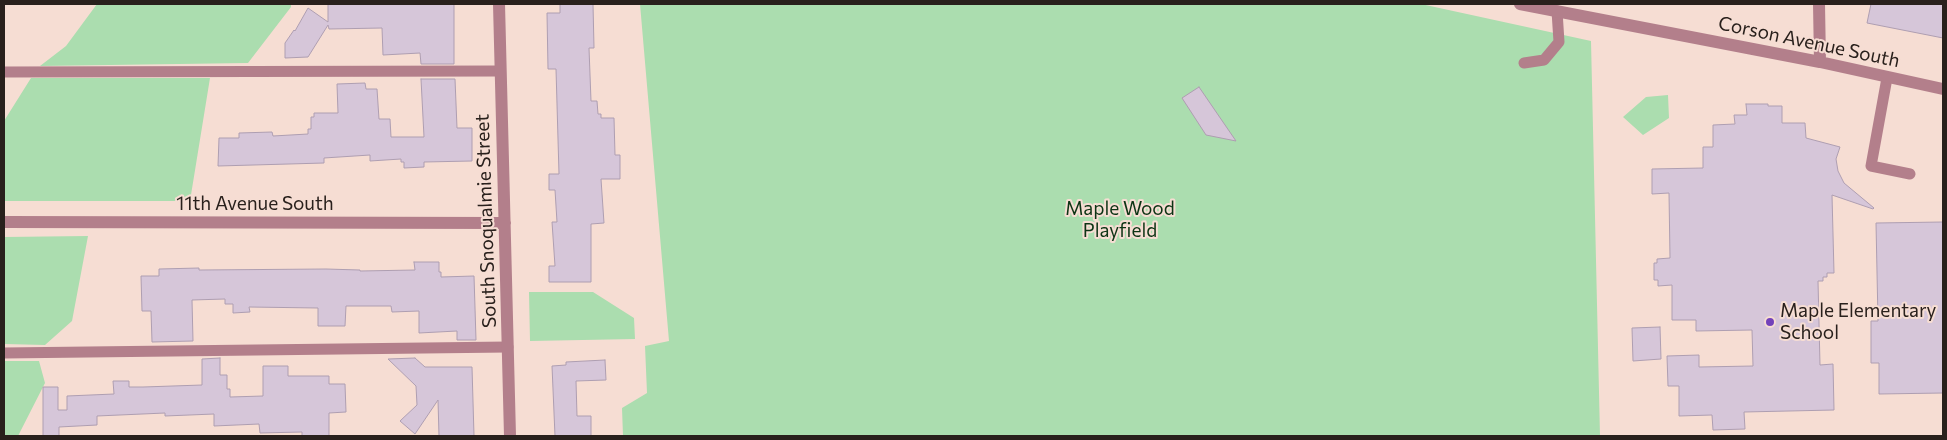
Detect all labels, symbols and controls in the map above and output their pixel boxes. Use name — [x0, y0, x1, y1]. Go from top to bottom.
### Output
street label: Corson Avenue South — [1716, 12, 1902, 72]
street label: South Snoqualmie Street — [471, 114, 501, 328]
street label: 11th Avenue South — [176, 193, 334, 215]
park label: Maple Wood Playfield — [1065, 198, 1175, 242]
place label: Maple Elementary School — [1780, 300, 1936, 344]
marker: Maple Elementary School — [1764, 316, 1776, 328]

